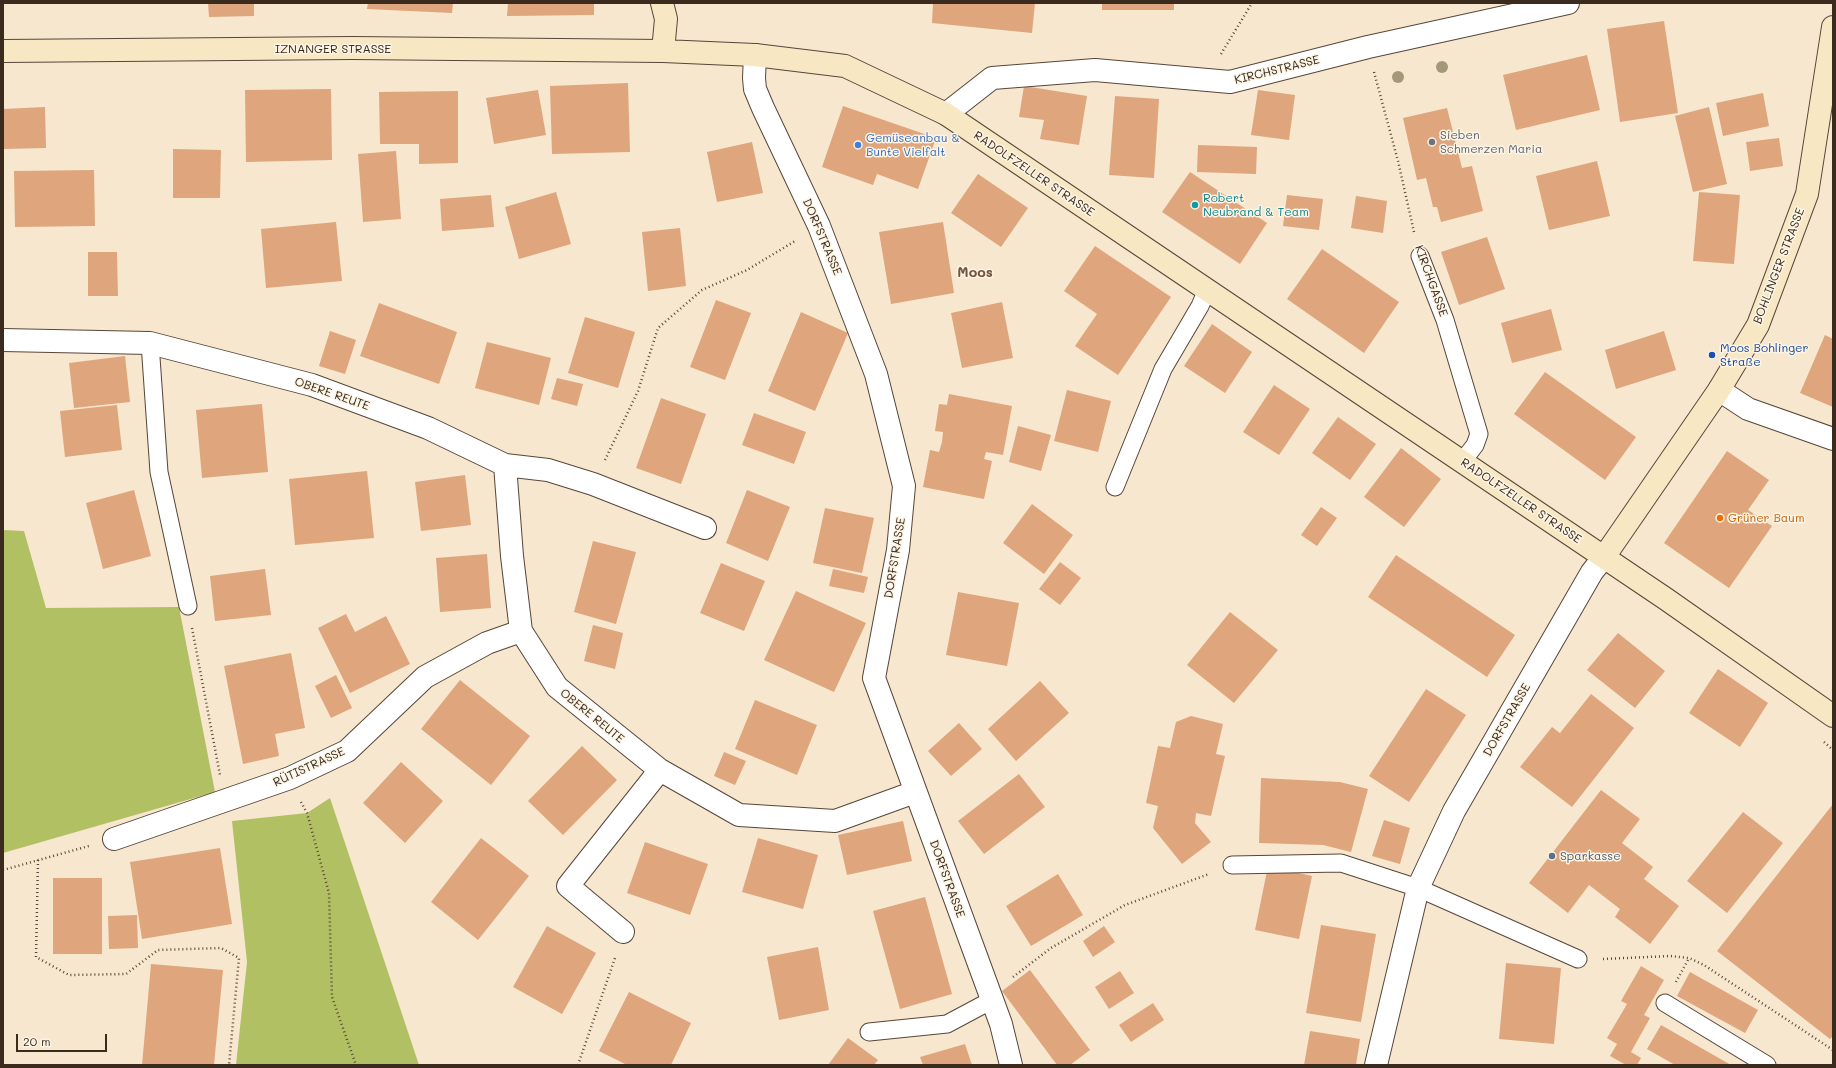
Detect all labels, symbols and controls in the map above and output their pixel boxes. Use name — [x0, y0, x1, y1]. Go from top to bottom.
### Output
street label: IZNANGER STRASSE — [275, 42, 391, 56]
street label: KIRCHSTRASSE — [1233, 52, 1321, 88]
street label: RADOLFZELLER STRASSE — [971, 128, 1097, 220]
place label: Sieben Schmerzen Maria — [1440, 128, 1542, 156]
place label: Gemüseanbau & Bunte Vielfalt — [866, 131, 960, 159]
marker: Sieben Schmerzen Maria — [1427, 137, 1437, 147]
marker: Gemüseanbau & Bunte Vielfalt — [853, 140, 863, 150]
place label: Robert Neubrand & Team — [1203, 191, 1309, 219]
street label: DORFSTRASSE — [799, 196, 845, 278]
marker: Robert Neubrand & Team — [1190, 200, 1200, 210]
street label: BOHLINGER STRASSE — [1750, 206, 1808, 326]
street label: KIRCHGASSE — [1411, 243, 1451, 319]
district label: Moos — [957, 265, 993, 281]
place label: Moos Bohlinger Straße — [1720, 341, 1809, 369]
marker: Moos Bohlinger Straße — [1707, 350, 1717, 360]
street label: OBERE REUTE — [293, 374, 371, 414]
street label: RADOLFZELLER STRASSE — [1458, 455, 1584, 547]
place label: Grüner Baum — [1728, 511, 1804, 525]
marker: Grüner Baum — [1715, 513, 1725, 523]
street label: DORFSTRASSE — [881, 516, 909, 600]
street label: DORFSTRASSE — [1480, 681, 1534, 759]
street label: OBERE REUTE — [557, 686, 627, 746]
street label: RÜTISTRASSE — [271, 744, 347, 790]
street label: DORFSTRASSE — [926, 838, 968, 920]
place label: Sparkasse — [1560, 849, 1621, 863]
marker: Sparkasse — [1547, 851, 1557, 861]
scale bar — [18, 1026, 109, 1052]
text: 20 m — [23, 1033, 51, 1049]

